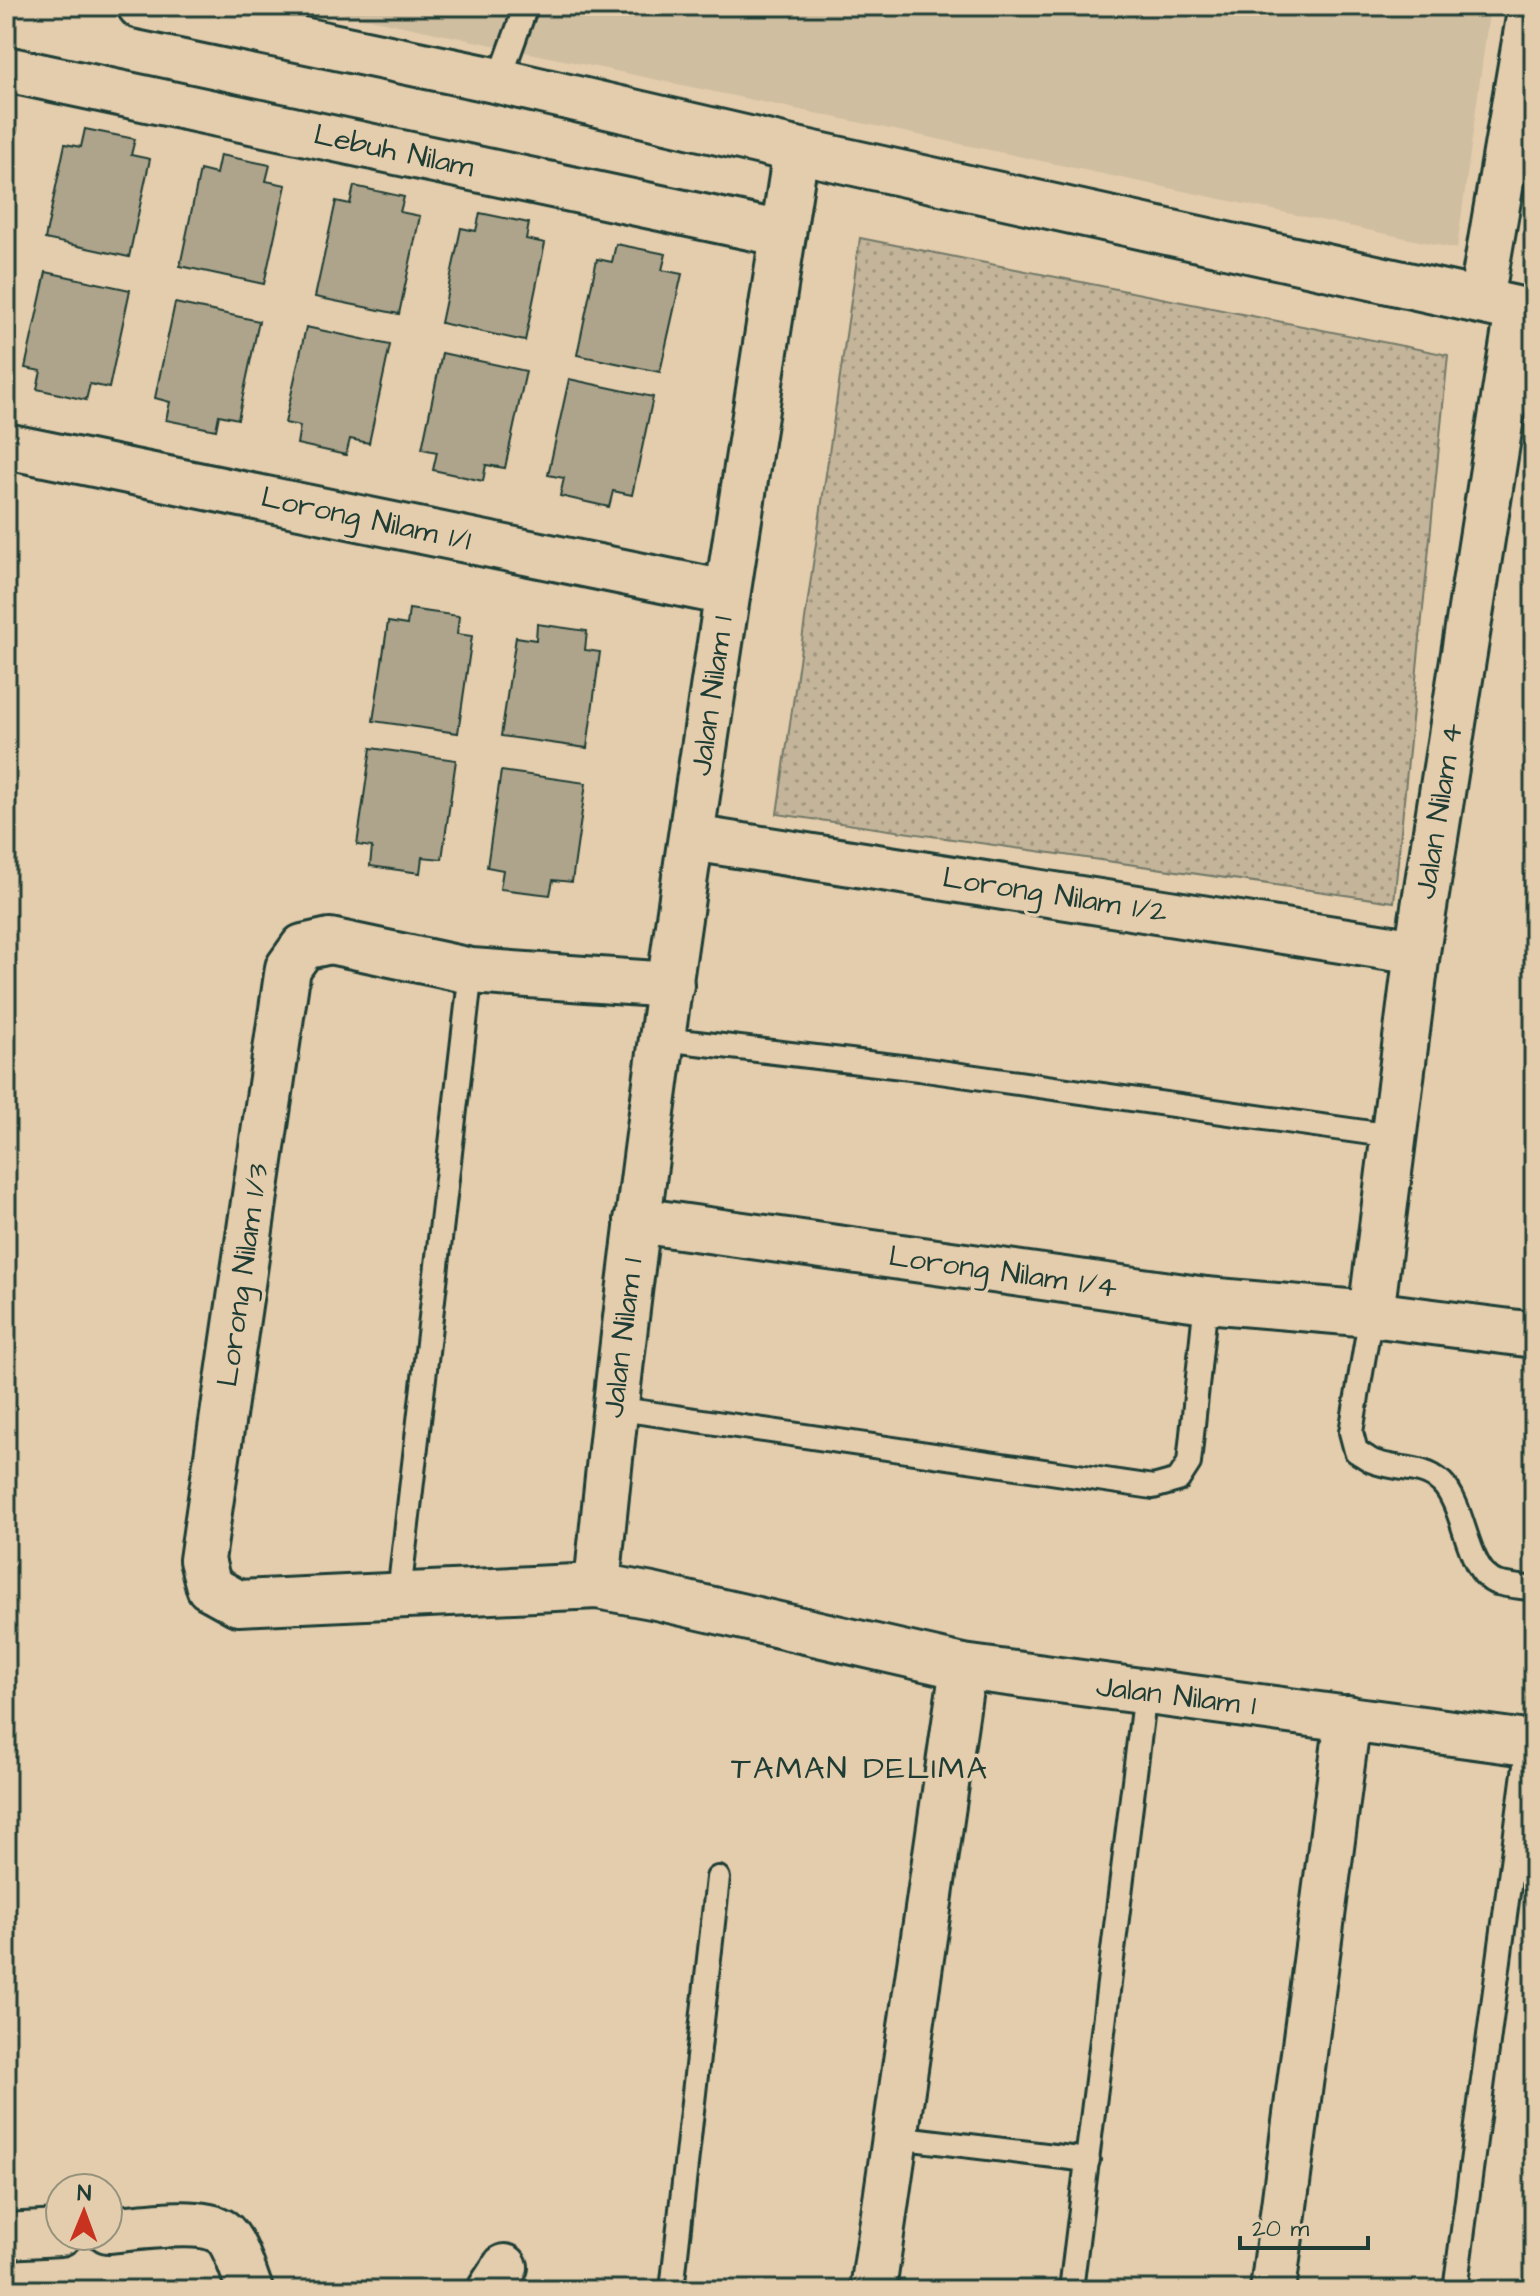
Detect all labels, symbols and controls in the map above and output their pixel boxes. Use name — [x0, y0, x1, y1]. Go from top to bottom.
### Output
street label: Lebuh Nilam — [310, 114, 479, 189]
street label: Lorong Nilam 1/1 — [257, 476, 475, 563]
street label: Jalan Nilam 1 — [680, 613, 744, 778]
street label: Jalan Nilam 4 — [1404, 720, 1474, 902]
street label: Lorong Nilam 1/2 — [940, 857, 1170, 934]
street label: Lorong Nilam 1/3 — [207, 1161, 280, 1389]
street label: Lorong Nilam 1/4 — [886, 1235, 1120, 1310]
street label: Jalan Nilam 1 — [592, 1256, 654, 1420]
street label: Jalan Nilam 1 — [1094, 1665, 1258, 1727]
district label: TAMAN DELIMA — [731, 1746, 989, 1791]
north arrow — [44, 2172, 124, 2252]
text: N — [77, 2178, 92, 2209]
scale bar — [1240, 2200, 1368, 2250]
text: 20 m — [1252, 2212, 1309, 2246]

